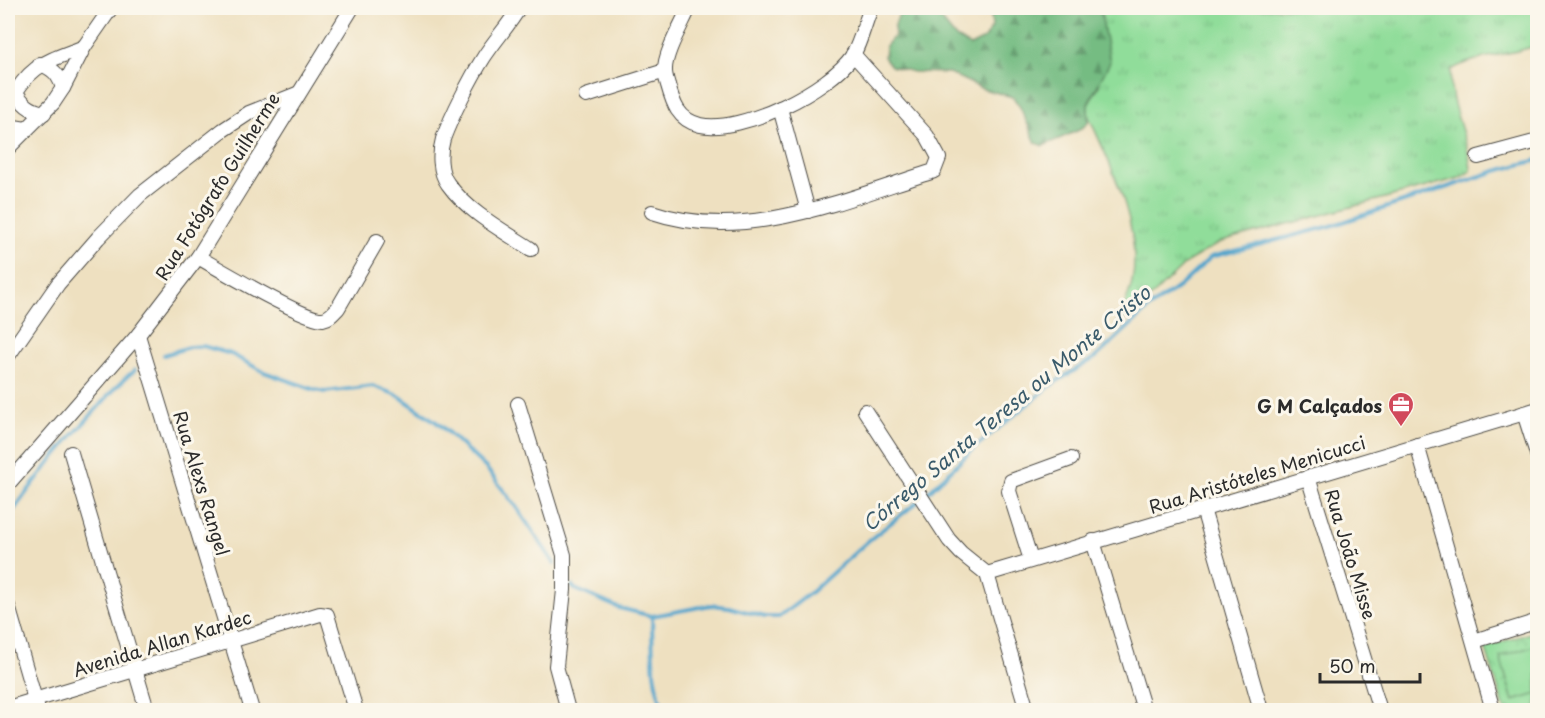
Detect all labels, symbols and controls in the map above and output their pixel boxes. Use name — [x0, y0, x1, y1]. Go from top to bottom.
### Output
street label: Rua Fotógrafo Guilherme — [148, 87, 286, 285]
water label: Córrego Santa Teresa ou Monte Cristo — [855, 277, 1158, 538]
office icon: G M Calçados — [1386, 390, 1416, 428]
place label: G M Calçados — [1257, 392, 1382, 419]
street label: Rua Alexs Rangel — [167, 407, 237, 559]
street label: Rua Aristóteles Menicucci — [1145, 428, 1369, 520]
street label: Rua João Misse — [1318, 486, 1384, 622]
street label: Avenida Allan Kardec — [70, 603, 254, 683]
scale bar — [1320, 646, 1420, 684]
text: 50 m — [1329, 652, 1376, 679]

